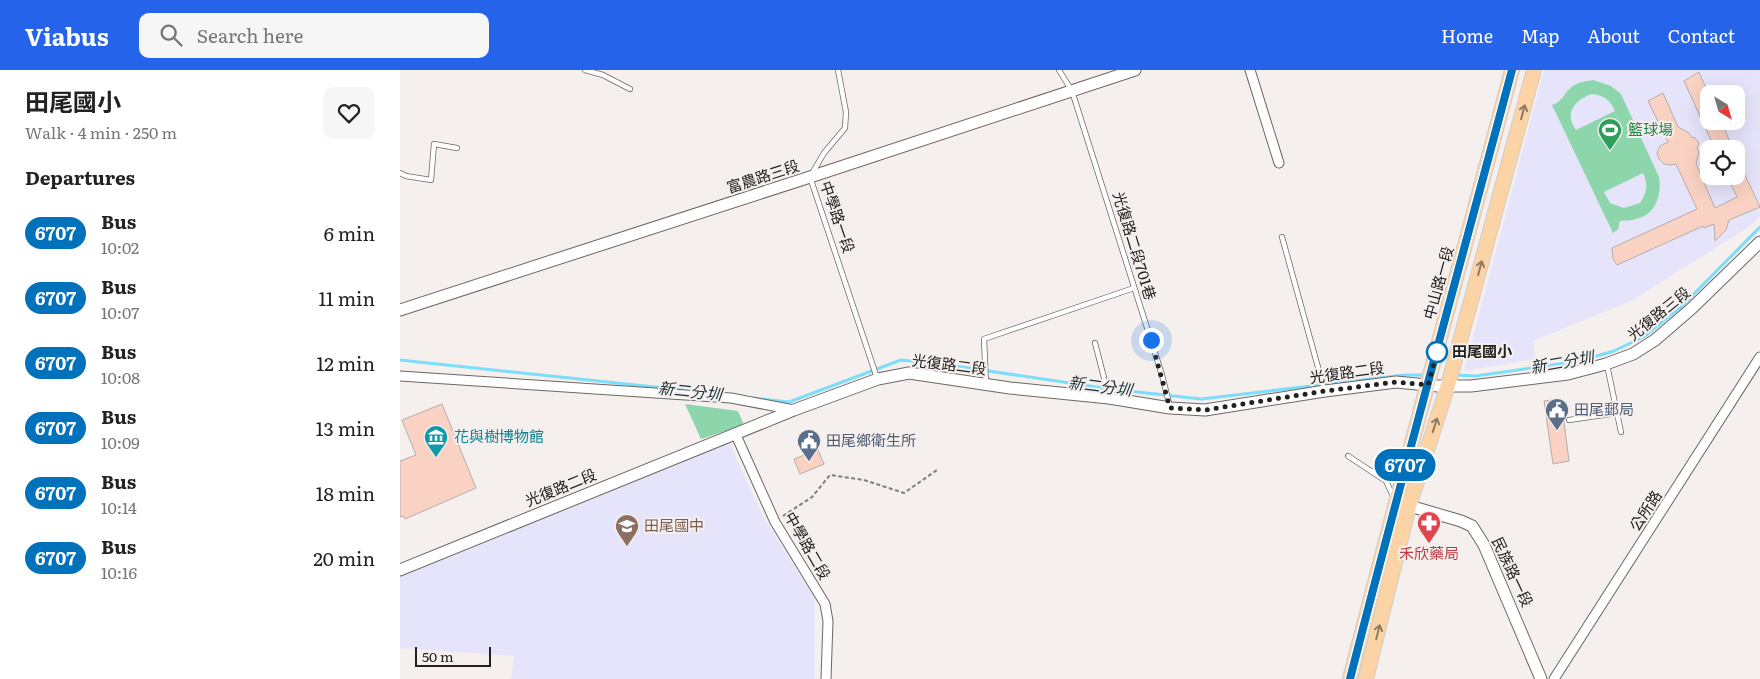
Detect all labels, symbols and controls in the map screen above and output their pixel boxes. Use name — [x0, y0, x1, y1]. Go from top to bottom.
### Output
search box — [139, 13, 489, 58]
text: Viabus — [25, 18, 109, 53]
icon: search — [157, 21, 185, 49]
text: Search here — [197, 21, 303, 49]
text: Home — [1441, 22, 1493, 49]
text: Map — [1521, 22, 1559, 49]
text: About — [1587, 22, 1640, 49]
text: Contact — [1668, 22, 1735, 49]
text: 田尾國小 — [25, 83, 121, 118]
north arrow — [1700, 85, 1745, 130]
map controls — [1700, 85, 1745, 185]
button: heart — [323, 87, 375, 139]
one-way arrow — [1519, 104, 1528, 120]
sports icon: 籃球場 — [1597, 117, 1623, 151]
place label: 籃球場 — [1628, 117, 1673, 140]
text: Walk · 4 min · 250 m — [25, 120, 177, 144]
button: locate — [1700, 140, 1745, 185]
street label: 富農路三段 — [723, 153, 802, 198]
text: Departures — [25, 163, 135, 191]
street label: 中學路一段 — [815, 177, 862, 256]
street label: 光復路二段701巷 — [1108, 188, 1163, 303]
text: Bus — [101, 207, 136, 235]
text: 6707 — [35, 219, 76, 246]
text: 6 min — [324, 219, 375, 247]
text: 10:02 — [101, 235, 139, 259]
street label: 中山路一段 — [1417, 243, 1458, 322]
one-way arrow — [1476, 261, 1485, 277]
text: Bus — [101, 272, 136, 300]
street label: 光復路三段 — [1622, 280, 1694, 345]
text: 6707 — [35, 284, 76, 311]
text: 11 min — [318, 284, 375, 312]
text: 10:07 — [101, 300, 139, 324]
your location — [1139, 328, 1164, 353]
text: Bus — [101, 337, 136, 365]
place label: 田尾國小 — [1452, 339, 1513, 362]
marker: 田尾國小 — [1426, 341, 1448, 363]
water label: 新二分圳 — [1528, 343, 1597, 378]
street label: 光復路二段 — [911, 348, 988, 379]
text: 6707 — [35, 349, 76, 376]
text: 12 min — [316, 349, 375, 377]
street label: 光復路二段 — [1308, 355, 1386, 388]
text: 10:08 — [101, 365, 140, 389]
water label: 新二分圳 — [1067, 369, 1135, 401]
water label: 新二分圳 — [657, 375, 725, 405]
public building icon: 田尾郵局 — [1544, 397, 1570, 431]
place label: 田尾郵局 — [1574, 397, 1634, 420]
text: Bus — [101, 402, 136, 430]
text: 6707 — [35, 414, 76, 441]
text: 13 min — [316, 414, 375, 442]
one-way arrow — [1431, 417, 1441, 433]
museum icon: 花與樹博物館 — [423, 424, 449, 458]
place label: 花與樹博物館 — [454, 424, 544, 447]
public building icon: 田尾鄉衛生所 — [796, 428, 822, 462]
place label: 田尾鄉衛生所 — [826, 428, 916, 451]
text: 10:09 — [101, 430, 140, 454]
line badge: 6707 — [1370, 449, 1440, 481]
text: 6707 — [1385, 451, 1425, 478]
street label: 光復路二段 — [521, 462, 600, 511]
text: Bus — [101, 467, 136, 495]
text: 6707 — [35, 479, 76, 506]
text: 18 min — [316, 479, 375, 507]
street label: 公所路 — [1623, 485, 1667, 535]
text: 10:14 — [101, 495, 137, 519]
street label: 中學路二段 — [780, 507, 837, 583]
pharmacy icon: 禾欣藥局 — [1416, 510, 1442, 544]
school or university icon: 田尾國中 — [614, 513, 640, 547]
place label: 田尾國中 — [644, 513, 704, 536]
text: Bus — [101, 532, 136, 560]
street label: 民族路一段 — [1487, 533, 1540, 610]
place label: 禾欣藥局 — [1399, 541, 1459, 564]
text: 6707 — [35, 544, 76, 571]
text: 20 min — [313, 544, 375, 572]
text: 10:16 — [101, 560, 137, 584]
one-way arrow — [1374, 624, 1383, 640]
scale bar — [415, 644, 491, 667]
text: 50 m — [422, 646, 454, 666]

